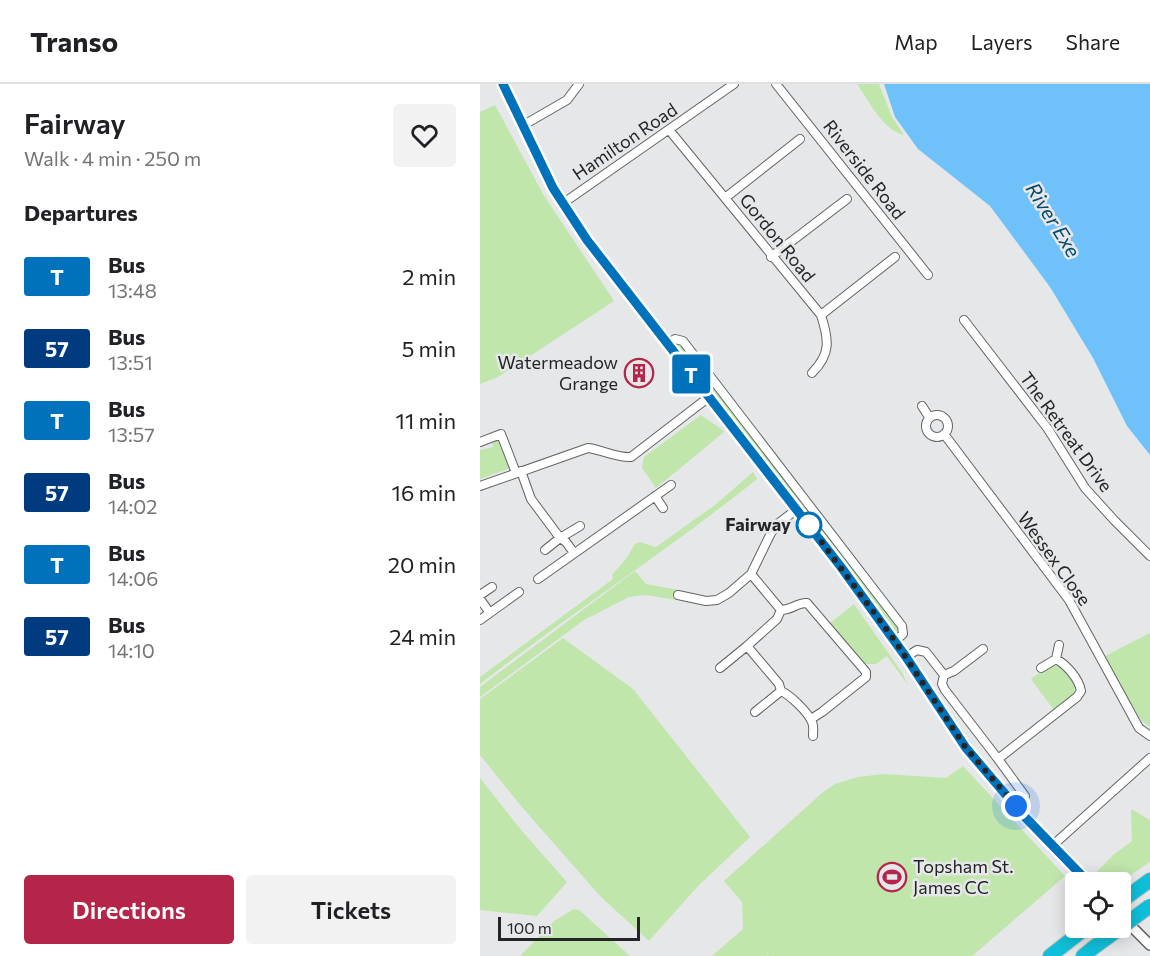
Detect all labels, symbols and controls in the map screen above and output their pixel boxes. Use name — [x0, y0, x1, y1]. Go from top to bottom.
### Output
text: Transo — [30, 24, 118, 58]
text: Map — [894, 29, 938, 54]
text: Layers — [971, 29, 1033, 54]
text: Share — [1066, 29, 1120, 54]
street label: Hamilton Road — [568, 98, 681, 184]
button: heart — [393, 104, 456, 167]
text: Fairway — [24, 106, 126, 140]
street label: Riverside Road — [819, 115, 910, 224]
text: Walk · 4 min · 250 m — [24, 146, 201, 170]
water label: River Exe — [1022, 178, 1086, 262]
street label: Gordon Road — [735, 189, 820, 286]
text: Departures — [24, 199, 138, 226]
text: Bus — [108, 251, 145, 278]
text: 2 min — [402, 263, 456, 290]
text: T — [50, 264, 64, 289]
text: 13:48 — [108, 278, 157, 302]
text: Bus — [108, 323, 145, 350]
text: 5 min — [402, 335, 456, 362]
text: 57 — [45, 336, 69, 361]
text: 13:51 — [108, 350, 153, 374]
place label: Watermeadow Grange — [497, 351, 618, 394]
line badge: T — [672, 354, 710, 394]
building icon: Watermeadow Grange — [623, 357, 655, 389]
text: T — [684, 362, 698, 387]
street label: The Retreat Drive — [1016, 367, 1118, 496]
text: Bus — [108, 395, 145, 422]
text: 11 min — [396, 407, 456, 434]
text: T — [50, 408, 64, 433]
text: 13:57 — [108, 422, 155, 446]
text: Bus — [108, 467, 145, 494]
text: 16 min — [392, 479, 456, 506]
text: 57 — [45, 480, 69, 505]
text: 14:02 — [108, 494, 157, 518]
street label: Wessex Close — [1013, 507, 1096, 610]
marker: Fairway — [796, 512, 822, 538]
place label: Fairway — [725, 513, 791, 535]
text: Bus — [108, 539, 145, 566]
text: 20 min — [388, 551, 456, 578]
text: T — [50, 552, 64, 577]
text: 14:06 — [108, 566, 158, 590]
text: Bus — [108, 611, 145, 638]
text: 24 min — [389, 623, 456, 650]
text: 57 — [45, 624, 69, 649]
text: 14:10 — [108, 638, 155, 662]
your location — [1001, 791, 1031, 821]
place label: Topsham St. James CC — [913, 855, 1013, 898]
sports icon: Topsham St. James CC — [876, 861, 908, 893]
map controls — [1065, 872, 1131, 938]
button: locate — [1065, 872, 1131, 938]
button: Directions — [24, 875, 234, 944]
button: Tickets — [246, 875, 456, 944]
scale bar — [498, 914, 640, 942]
text: 100 m — [507, 918, 552, 937]

